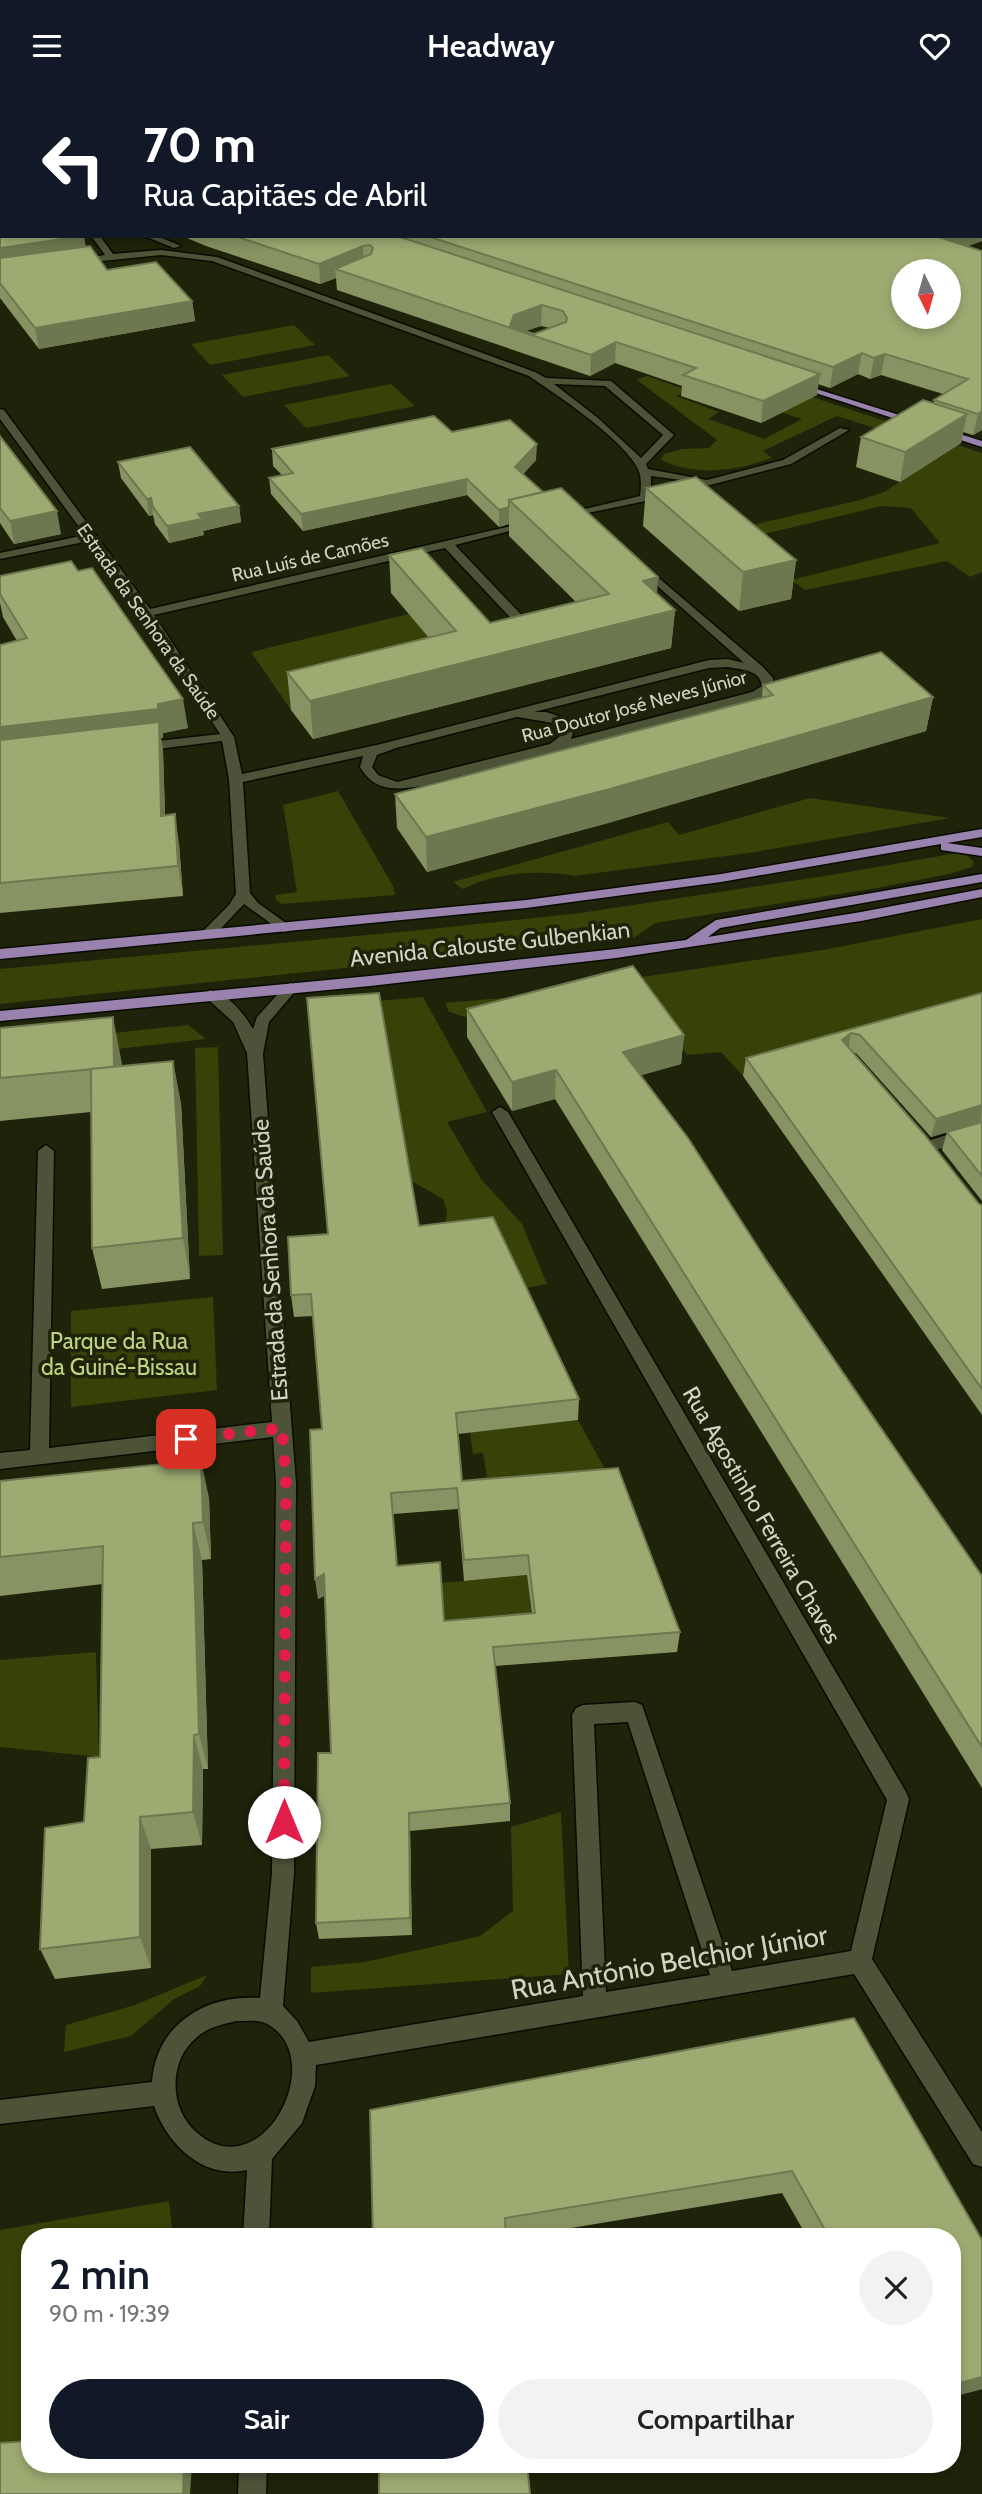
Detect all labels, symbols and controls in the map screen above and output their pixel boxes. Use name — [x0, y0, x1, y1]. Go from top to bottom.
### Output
text: Headway — [427, 26, 555, 65]
icon: menu — [28, 27, 66, 65]
icon: heart — [916, 27, 954, 65]
text: 70 m — [143, 115, 256, 174]
icon: left — [28, 119, 119, 210]
text: Rua Capitães de Abril — [143, 175, 427, 214]
north arrow — [891, 259, 961, 329]
map controls — [891, 259, 961, 329]
street label: Estrada da Senhora da Saúde — [72, 519, 225, 724]
street label: Rua Luís de Camões — [229, 528, 391, 587]
street label: Rua Doutor José Neves Júnior — [519, 665, 749, 748]
street label: Avenida Calouste Gulbenkian — [349, 915, 631, 973]
street label: Estrada da Senhora da Saúde — [246, 1118, 294, 1402]
park label: Parque da Rua da Guiné-Bissau — [41, 1327, 197, 1381]
street label: Rua Agostinho Ferreira Chaves — [677, 1382, 847, 1648]
pin — [156, 1409, 216, 1469]
icon: arrive — [167, 1420, 205, 1458]
position arrow — [247, 1785, 321, 1859]
street label: Rua António Belchior Júnior — [508, 1917, 830, 2007]
text: 2 min — [49, 2248, 150, 2300]
button: close — [859, 2251, 933, 2325]
text: 90 m · 19:39 — [49, 2300, 170, 2328]
button: Sair — [49, 2379, 484, 2459]
button: Compartilhar — [498, 2379, 933, 2459]

